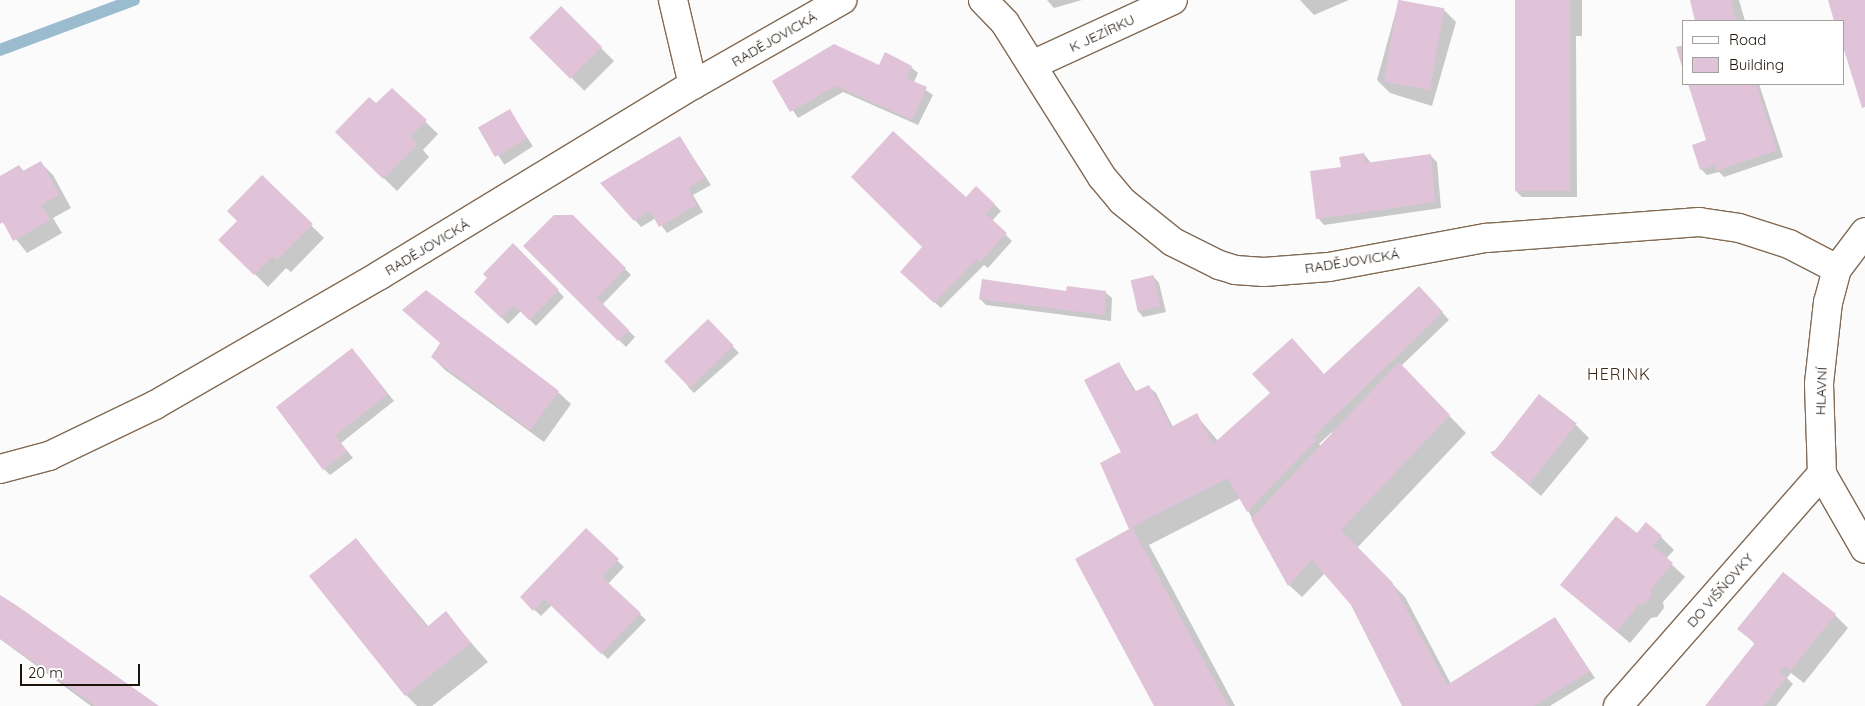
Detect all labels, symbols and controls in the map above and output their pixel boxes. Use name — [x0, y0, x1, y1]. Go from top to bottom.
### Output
street label: RADĚJOVICKÁ — [728, 8, 820, 70]
street label: K JEZÍRKU — [1067, 11, 1137, 55]
legend — [1682, 20, 1845, 85]
text: Road — [1729, 30, 1766, 49]
text: Building — [1729, 55, 1784, 74]
street label: RADĚJOVICKÁ — [382, 215, 472, 279]
street label: RADĚJOVICKÁ — [1304, 245, 1400, 277]
district label: HERINK — [1586, 364, 1652, 384]
street label: HLAVNÍ — [1812, 367, 1830, 415]
street label: DO VIŠŇOVKY — [1683, 549, 1757, 631]
scale bar — [22, 654, 142, 686]
text: 20 m — [28, 663, 63, 682]

